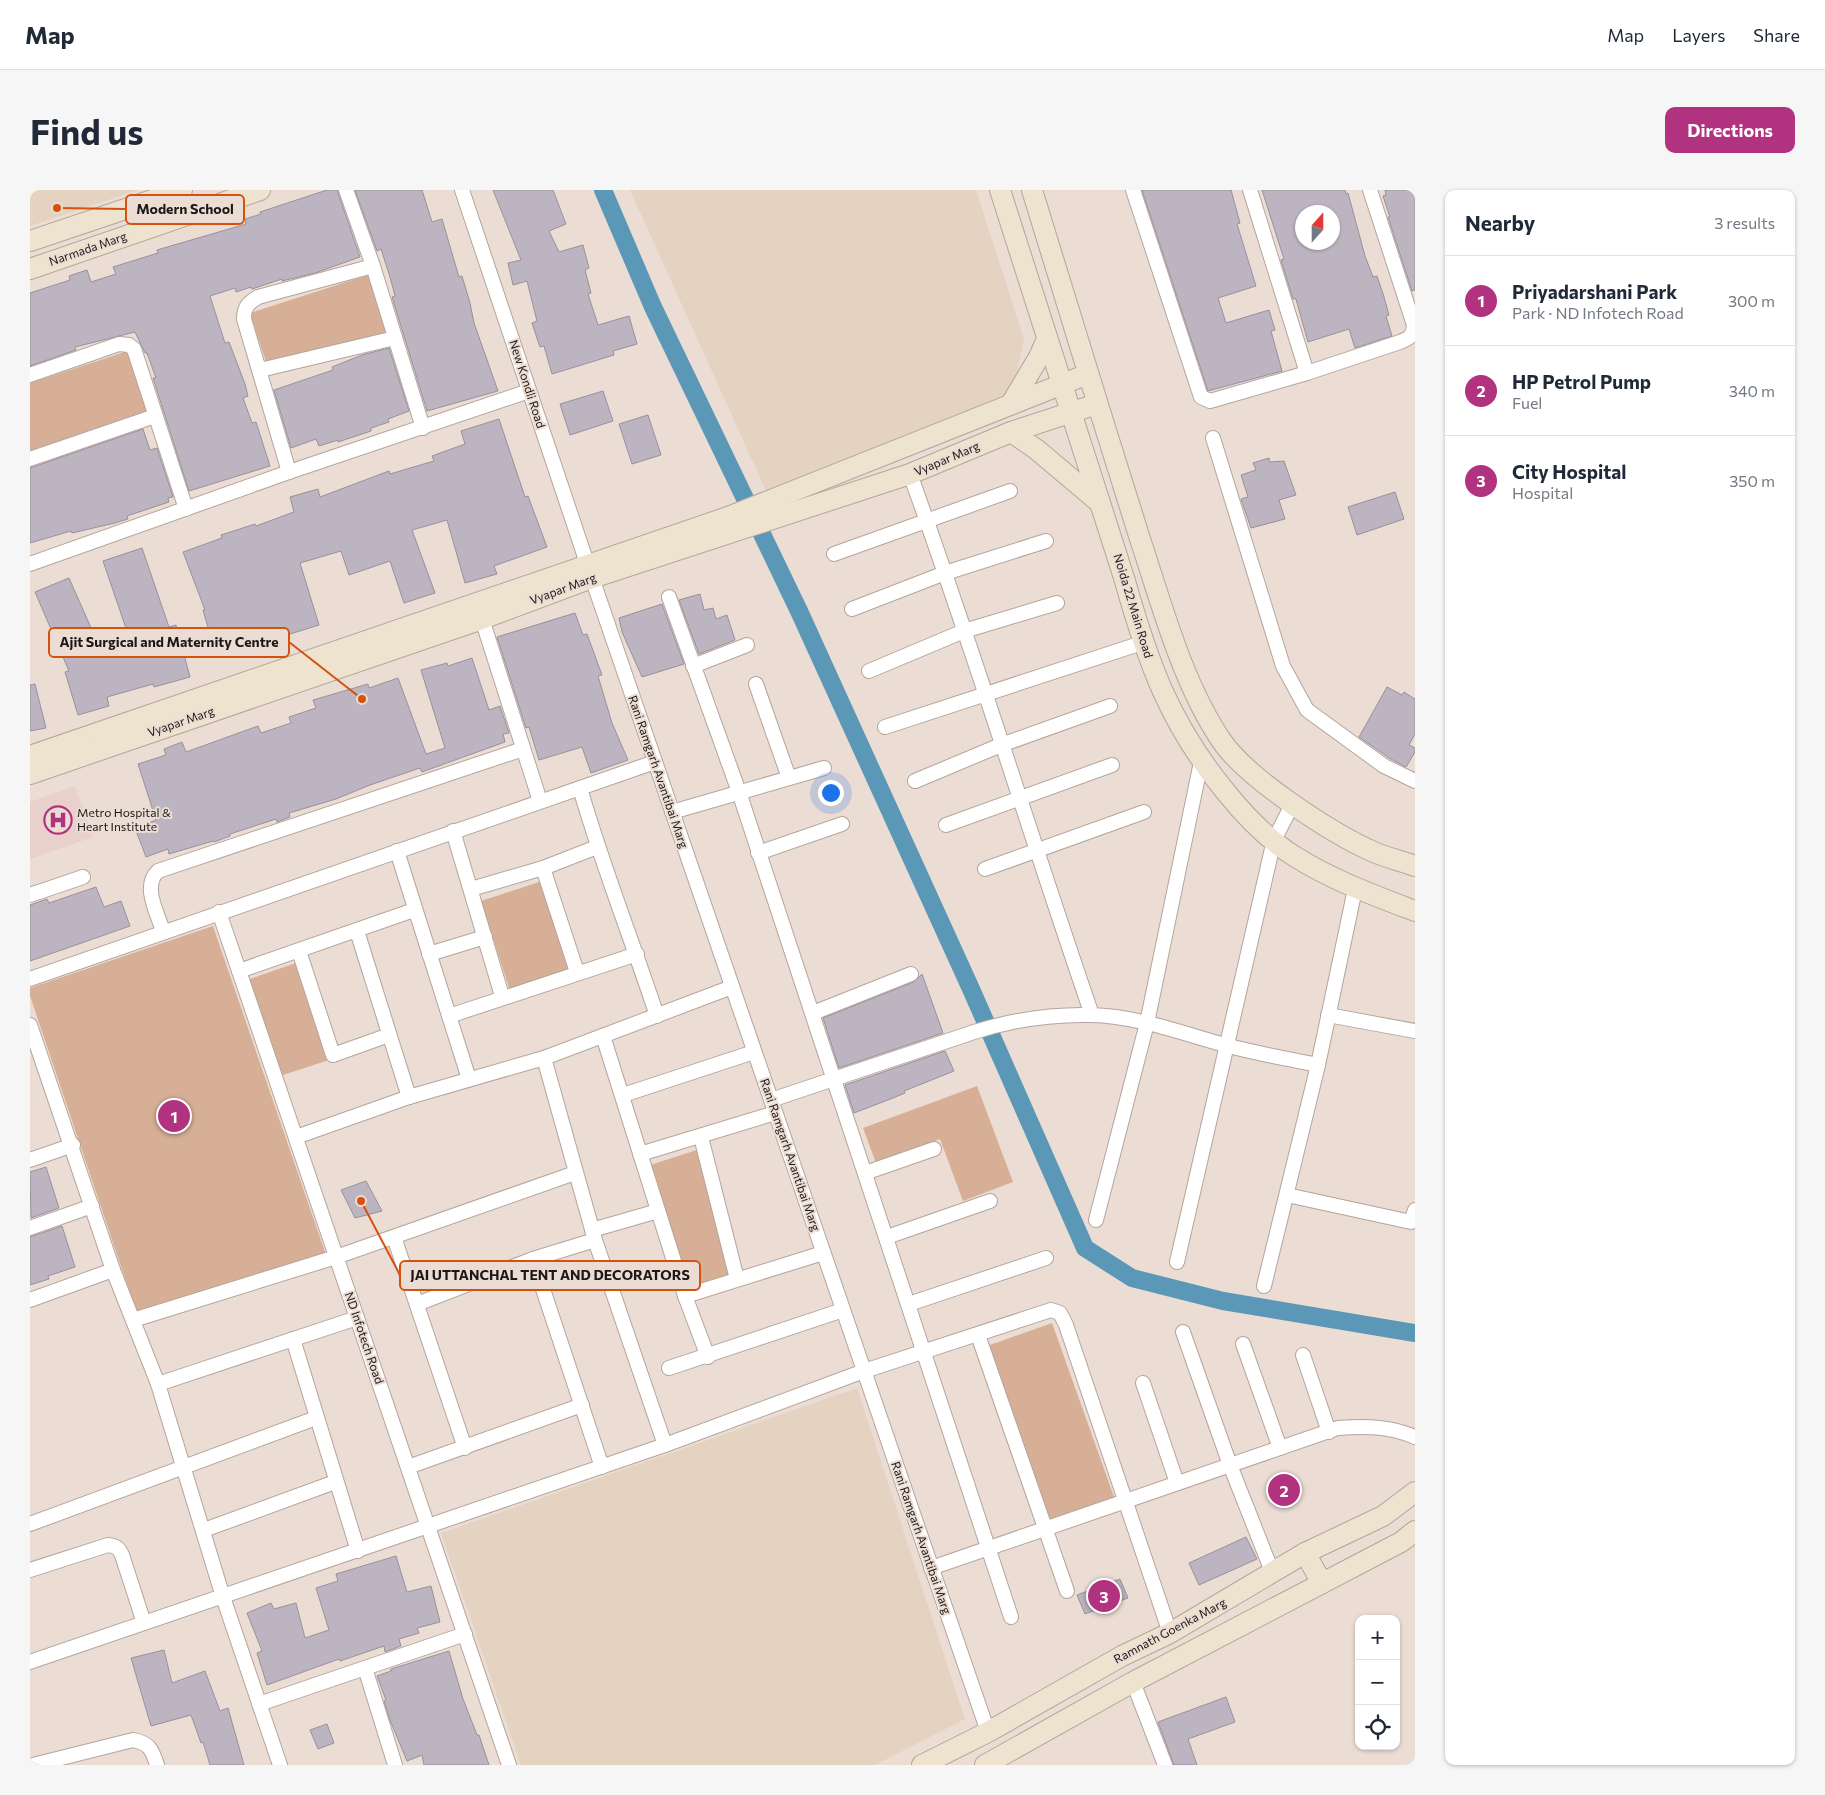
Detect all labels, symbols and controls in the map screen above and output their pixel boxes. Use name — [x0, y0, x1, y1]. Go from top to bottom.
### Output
text: Map — [25, 20, 75, 49]
text: Map — [1607, 24, 1644, 46]
text: Layers — [1672, 24, 1725, 46]
text: Share — [1753, 24, 1800, 46]
button: Directions — [1665, 107, 1795, 153]
text: Find us — [30, 109, 144, 152]
callout: Modern School — [126, 195, 244, 224]
text: Modern School — [136, 200, 234, 217]
north arrow — [1295, 205, 1340, 250]
text: Nearby — [1465, 210, 1535, 235]
text: 3 results — [1714, 213, 1775, 232]
street label: Narmada Marg — [47, 228, 129, 268]
text: Priyadarshani Park — [1512, 280, 1677, 303]
text: 1 — [1477, 291, 1485, 310]
text: 300 m — [1728, 291, 1775, 310]
text: Park · ND Infotech Road — [1512, 303, 1684, 322]
street label: New Kondli Road — [507, 338, 549, 430]
text: HP Petrol Pump — [1512, 370, 1651, 393]
text: 2 — [1476, 381, 1486, 400]
text: 340 m — [1729, 381, 1775, 400]
text: Fuel — [1512, 393, 1542, 412]
street label: Vyapar Marg — [912, 438, 982, 478]
text: City Hospital — [1512, 460, 1626, 483]
text: 3 — [1476, 471, 1486, 490]
text: 350 m — [1729, 471, 1775, 490]
text: Hospital — [1512, 483, 1573, 502]
street label: Noida 22 Main Road — [1111, 552, 1157, 660]
street label: Vyapar Marg — [528, 569, 598, 607]
callout: Ajit Surgical and Maternity Centre — [49, 628, 289, 657]
text: Ajit Surgical and Maternity Centre — [59, 633, 279, 650]
street label: Rani Ramgarh Avantibai Marg — [626, 693, 692, 850]
street label: Vyapar Marg — [145, 703, 216, 739]
your location — [818, 780, 844, 806]
hospital icon: Metro Hospital & Heart Institute — [43, 805, 73, 835]
place label: Metro Hospital & Heart Institute — [77, 805, 171, 833]
street label: Rani Ramgarh Avantibai Marg — [758, 1076, 824, 1233]
pin: 1 — [158, 1097, 190, 1135]
callout: JAI UTTANCHAL TENT AND DECORATORS — [400, 1261, 700, 1290]
text: JAI UTTANCHAL TENT AND DECORATORS — [410, 1266, 690, 1283]
street label: ND Infotech Road — [343, 1290, 387, 1386]
street label: Rani Ramgarh Avantibai Marg — [889, 1459, 955, 1616]
pin: 2 — [1268, 1471, 1300, 1509]
pin: 3 — [1088, 1577, 1120, 1615]
street label: Ramnath Goenka Marg — [1111, 1594, 1229, 1666]
map controls — [1355, 1615, 1400, 1750]
button: + — [1355, 1615, 1400, 1660]
button: − — [1355, 1660, 1400, 1705]
button: locate — [1355, 1705, 1400, 1750]

